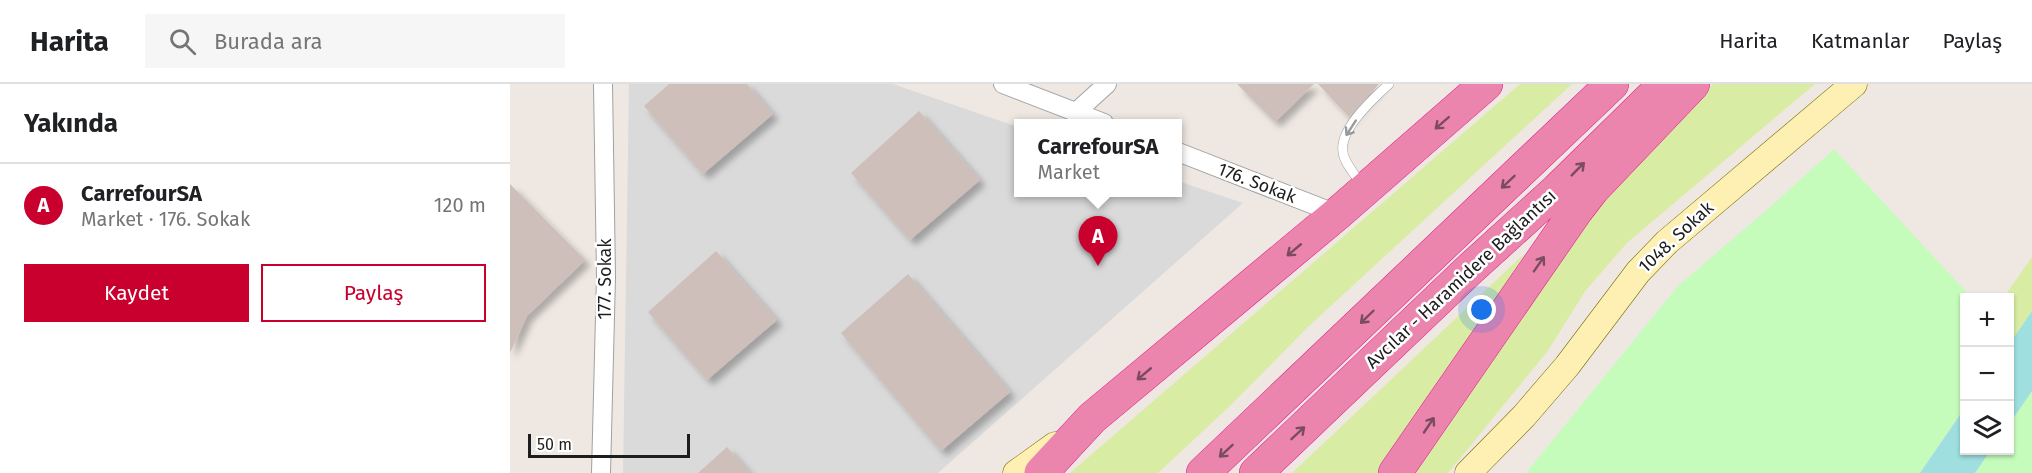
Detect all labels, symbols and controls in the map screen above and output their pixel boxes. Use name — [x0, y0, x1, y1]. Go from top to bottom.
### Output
search box — [145, 14, 565, 68]
text: Harita — [30, 25, 109, 58]
icon: search — [166, 25, 199, 58]
text: Burada ara — [214, 28, 322, 55]
text: Harita — [1719, 28, 1778, 54]
text: Katmanlar — [1811, 28, 1909, 54]
text: Paylaş — [1942, 28, 2002, 54]
text: Yakında — [24, 108, 118, 139]
one-way arrow — [1434, 116, 1450, 129]
popup — [1014, 119, 1182, 197]
one-way arrow — [1344, 119, 1357, 136]
text: CarrefourSA — [1038, 133, 1158, 160]
street label: 176. Sokak — [1215, 158, 1300, 208]
text: Market — [1038, 160, 1100, 184]
one-way arrow — [1570, 162, 1585, 177]
one-way arrow — [1501, 175, 1516, 189]
text: CarrefourSA — [81, 180, 202, 207]
street label: Avcılar - Haramidere Bağlantısı — [1361, 185, 1561, 373]
text: A — [38, 193, 49, 217]
text: 120 m — [434, 193, 486, 217]
street label: 1048. Sokak — [1634, 196, 1719, 277]
text: Market · 176. Sokak — [81, 207, 250, 231]
pin: A — [1078, 216, 1118, 266]
street label: 177. Sokak — [594, 238, 616, 320]
one-way arrow — [1287, 243, 1302, 257]
one-way arrow — [1532, 255, 1545, 272]
button: Kaydet — [24, 264, 249, 322]
button: Paylaş — [261, 264, 486, 322]
map controls — [1960, 293, 2014, 455]
button: + — [1960, 293, 2014, 347]
your location — [1467, 295, 1496, 324]
one-way arrow — [1360, 309, 1375, 324]
button: − — [1960, 347, 2014, 401]
one-way arrow — [1136, 368, 1152, 381]
button: layers — [1960, 401, 2014, 455]
one-way arrow — [1422, 416, 1435, 433]
one-way arrow — [1291, 426, 1306, 440]
scale bar — [528, 431, 690, 458]
text: 50 m — [537, 435, 572, 454]
one-way arrow — [1219, 444, 1234, 458]

